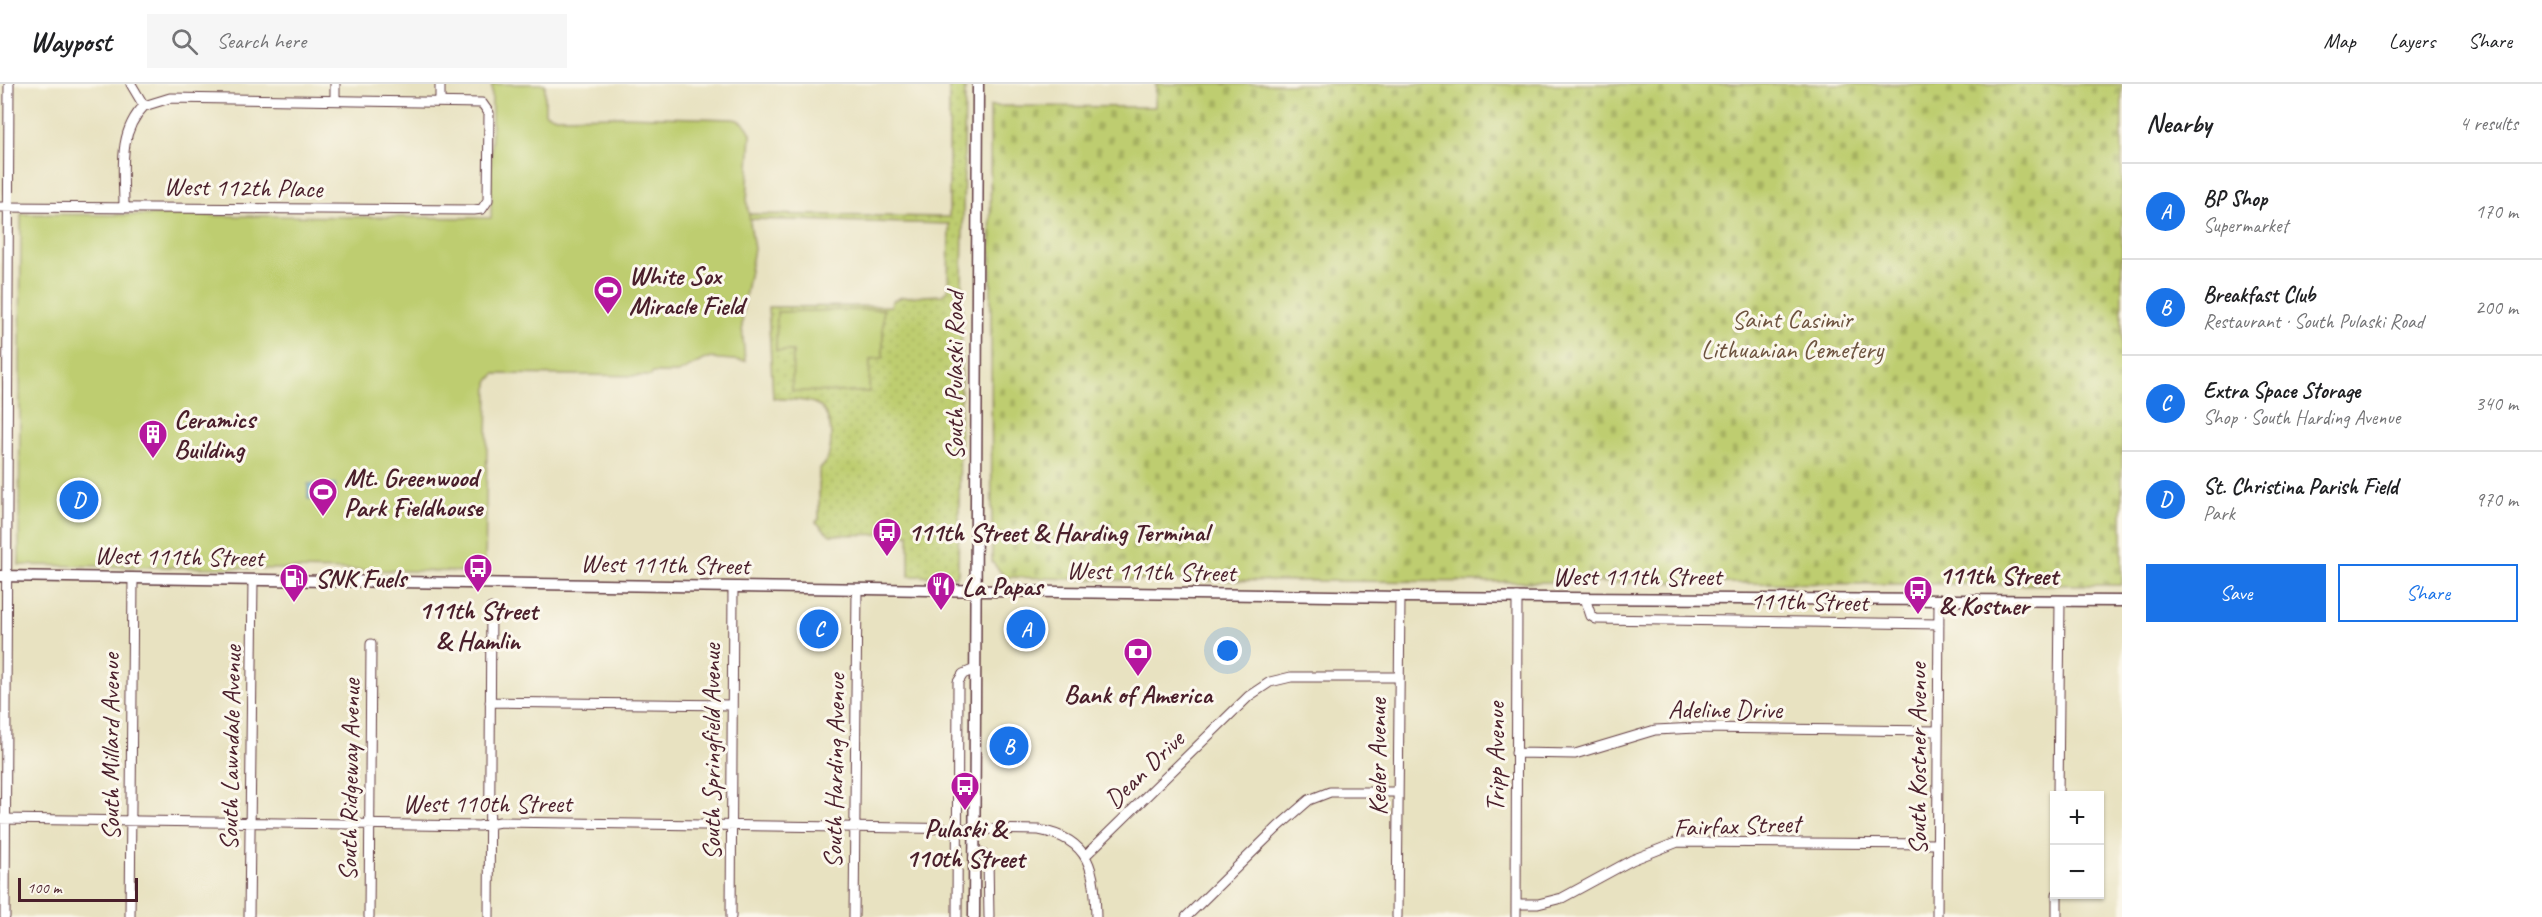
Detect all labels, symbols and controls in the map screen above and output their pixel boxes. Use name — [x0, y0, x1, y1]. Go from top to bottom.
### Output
search box — [147, 14, 567, 68]
text: Waypost — [30, 24, 111, 59]
icon: search — [168, 25, 201, 58]
text: Search here — [216, 27, 306, 55]
text: Map — [2323, 28, 2356, 54]
text: Layers — [2389, 28, 2435, 54]
text: Share — [2468, 28, 2512, 54]
text: Nearby — [2146, 107, 2211, 140]
text: 4 results — [2459, 111, 2518, 136]
street label: West 112th Place — [163, 170, 324, 205]
text: BP Shop — [2203, 185, 2267, 213]
text: A — [2160, 199, 2171, 224]
text: 170 m — [2475, 199, 2518, 224]
text: Supermarket — [2203, 213, 2288, 238]
place label: White Sox Miracle Field — [629, 259, 748, 322]
sports icon: White Sox Miracle Field — [592, 274, 624, 316]
text: Breakfast Club — [2203, 281, 2315, 309]
street label: South Pulaski Road — [938, 288, 971, 460]
text: B — [2160, 295, 2171, 320]
text: 200 m — [2475, 295, 2518, 320]
park label: Saint Casimir Lithuanian Cemetery — [1701, 303, 1885, 366]
text: Restaurant · South Pulaski Road — [2203, 309, 2424, 334]
text: Extra Space Storage — [2203, 377, 2360, 405]
text: C — [2161, 391, 2170, 416]
text: 340 m — [2475, 391, 2518, 416]
place label: Ceramics Building — [174, 403, 258, 466]
text: Shop · South Harding Avenue — [2203, 405, 2400, 430]
building icon: Ceramics Building — [137, 418, 169, 460]
place label: Mt. Greenwood Park Fieldhouse — [344, 461, 484, 524]
text: St. Christina Parish Field — [2203, 473, 2398, 501]
sports icon: Mt. Greenwood Park Fieldhouse — [307, 476, 339, 518]
pin: D — [60, 478, 98, 522]
text: D — [2160, 487, 2171, 512]
text: 970 m — [2475, 487, 2518, 512]
text: Park — [2203, 501, 2235, 526]
bus stop icon: 111th Street & Harding Terminal — [871, 516, 903, 558]
place label: 111th Street & Harding Terminal — [908, 516, 1213, 549]
street label: West 111th Street — [94, 539, 266, 575]
street label: West 111th Street — [580, 547, 752, 583]
bus stop icon: 111th Street & Hamlin — [462, 552, 494, 594]
street label: West 111th Street — [1066, 554, 1238, 590]
place label: 111th Street & Kostner — [1939, 559, 2061, 622]
street label: West 111th Street — [1552, 560, 1724, 593]
fuel station icon: SNK Fuels — [278, 562, 310, 604]
place label: SNK Fuels — [315, 562, 409, 595]
button: Save — [2146, 564, 2326, 622]
button: Share — [2338, 564, 2518, 622]
restaurant icon: La Papas — [925, 570, 957, 612]
place label: La Papas — [962, 570, 1045, 603]
bus stop icon: 111th Street & Kostner — [1902, 574, 1934, 616]
street label: 111th Street — [1750, 584, 1871, 619]
place label: 111th Street & Hamlin — [419, 594, 541, 657]
pin: C — [800, 606, 838, 652]
pin: A — [1006, 606, 1046, 652]
bank icon: Bank of America — [1122, 636, 1154, 678]
your location — [1213, 636, 1242, 665]
street label: South Springfield Avenue — [695, 642, 728, 860]
street label: South Lawndale Avenue — [212, 644, 249, 851]
street label: South Millard Avenue — [94, 651, 127, 841]
street label: South Kostner Avenue — [1901, 660, 1934, 855]
street label: South Harding Avenue — [816, 671, 853, 869]
street label: South Ridgeway Avenue — [331, 677, 368, 881]
place label: Bank of America — [1064, 678, 1215, 711]
street label: Adeline Drive — [1668, 693, 1784, 726]
street label: Keeler Avenue — [1361, 697, 1394, 816]
street label: Tripp Avenue — [1479, 700, 1512, 812]
street label: Dean Drive — [1097, 722, 1193, 815]
pin: B — [990, 724, 1028, 768]
bus stop icon: Pulaski & 110th Street — [949, 770, 981, 812]
street label: West 110th Street — [402, 787, 574, 820]
map controls — [2050, 791, 2104, 899]
button: + — [2050, 791, 2104, 845]
street label: Fairfax Street — [1673, 807, 1804, 844]
place label: Pulaski & 110th Street — [906, 812, 1028, 875]
button: − — [2050, 845, 2104, 899]
scale bar — [18, 875, 138, 902]
text: 100 m — [27, 878, 61, 898]

